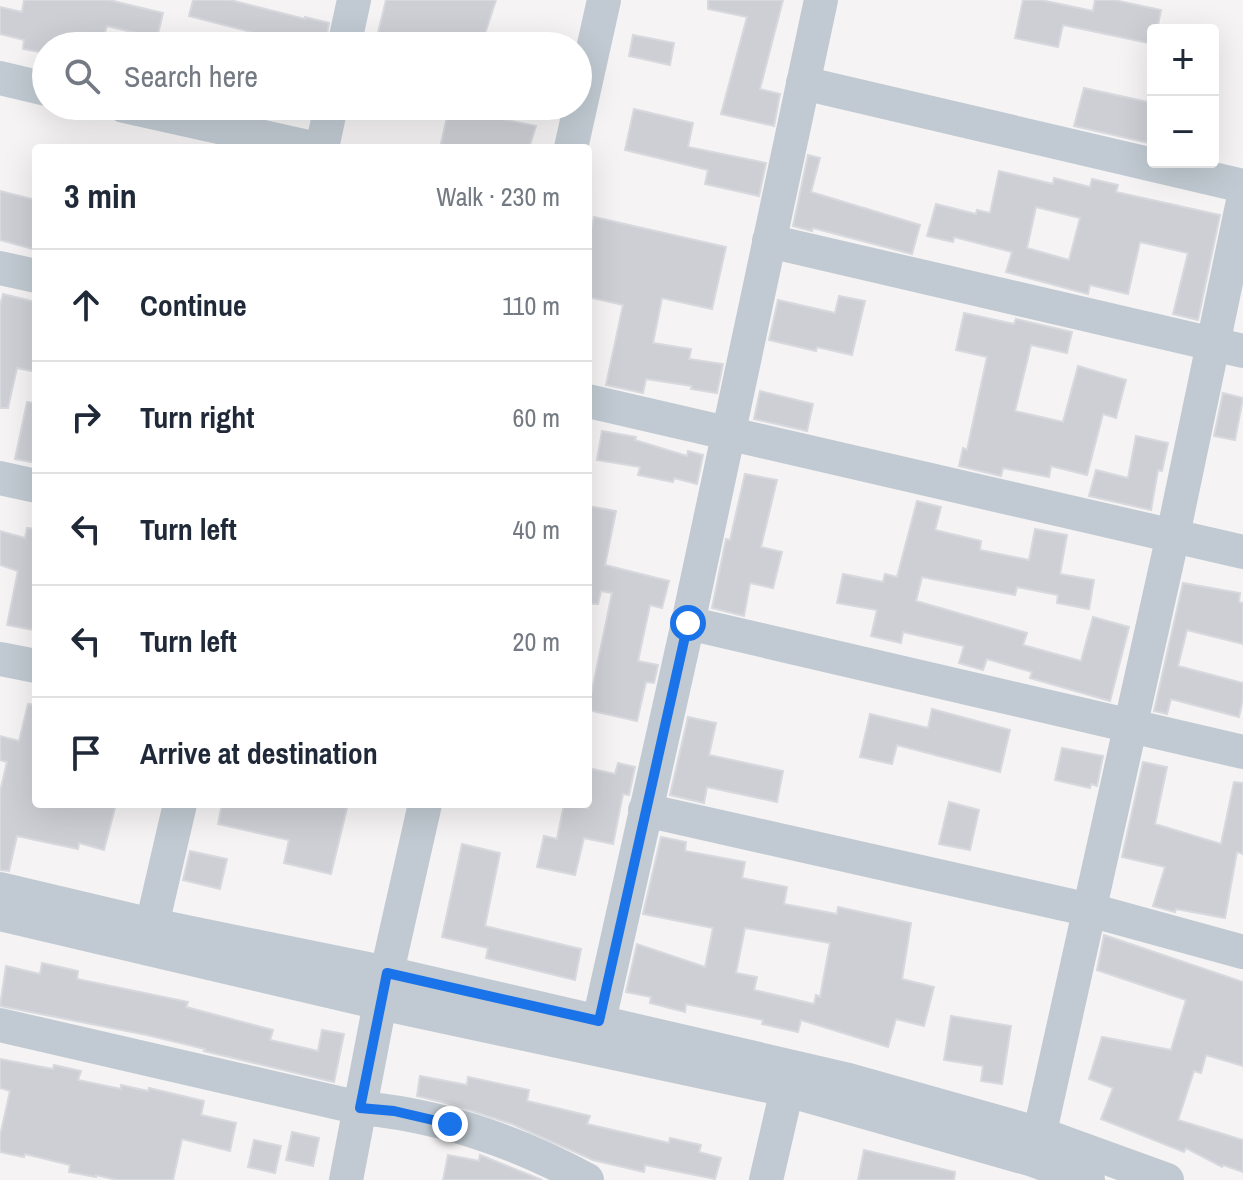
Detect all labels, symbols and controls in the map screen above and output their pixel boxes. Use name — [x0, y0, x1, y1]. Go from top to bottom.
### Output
map controls — [1147, 24, 1219, 168]
button: + — [1147, 24, 1219, 96]
search box — [32, 32, 592, 120]
icon: search — [60, 54, 104, 98]
text: Search here — [124, 56, 258, 96]
button: − — [1147, 96, 1219, 168]
text: 3 min — [64, 173, 137, 219]
text: Walk · 230 m — [436, 179, 560, 214]
icon: ahead — [64, 283, 108, 327]
text: Continue — [140, 285, 247, 325]
text: 110 m — [502, 288, 560, 323]
icon: right — [64, 395, 108, 439]
text: Turn right — [140, 397, 254, 437]
text: 60 m — [513, 400, 560, 435]
icon: left — [64, 507, 108, 551]
text: Turn left — [140, 509, 237, 549]
text: 40 m — [513, 512, 560, 547]
route start — [670, 605, 706, 641]
icon: left — [64, 619, 108, 663]
text: Turn left — [140, 621, 237, 661]
text: 20 m — [513, 624, 560, 659]
icon: arrive — [64, 731, 108, 775]
text: Arrive at destination — [140, 733, 378, 773]
route end — [432, 1106, 468, 1142]

